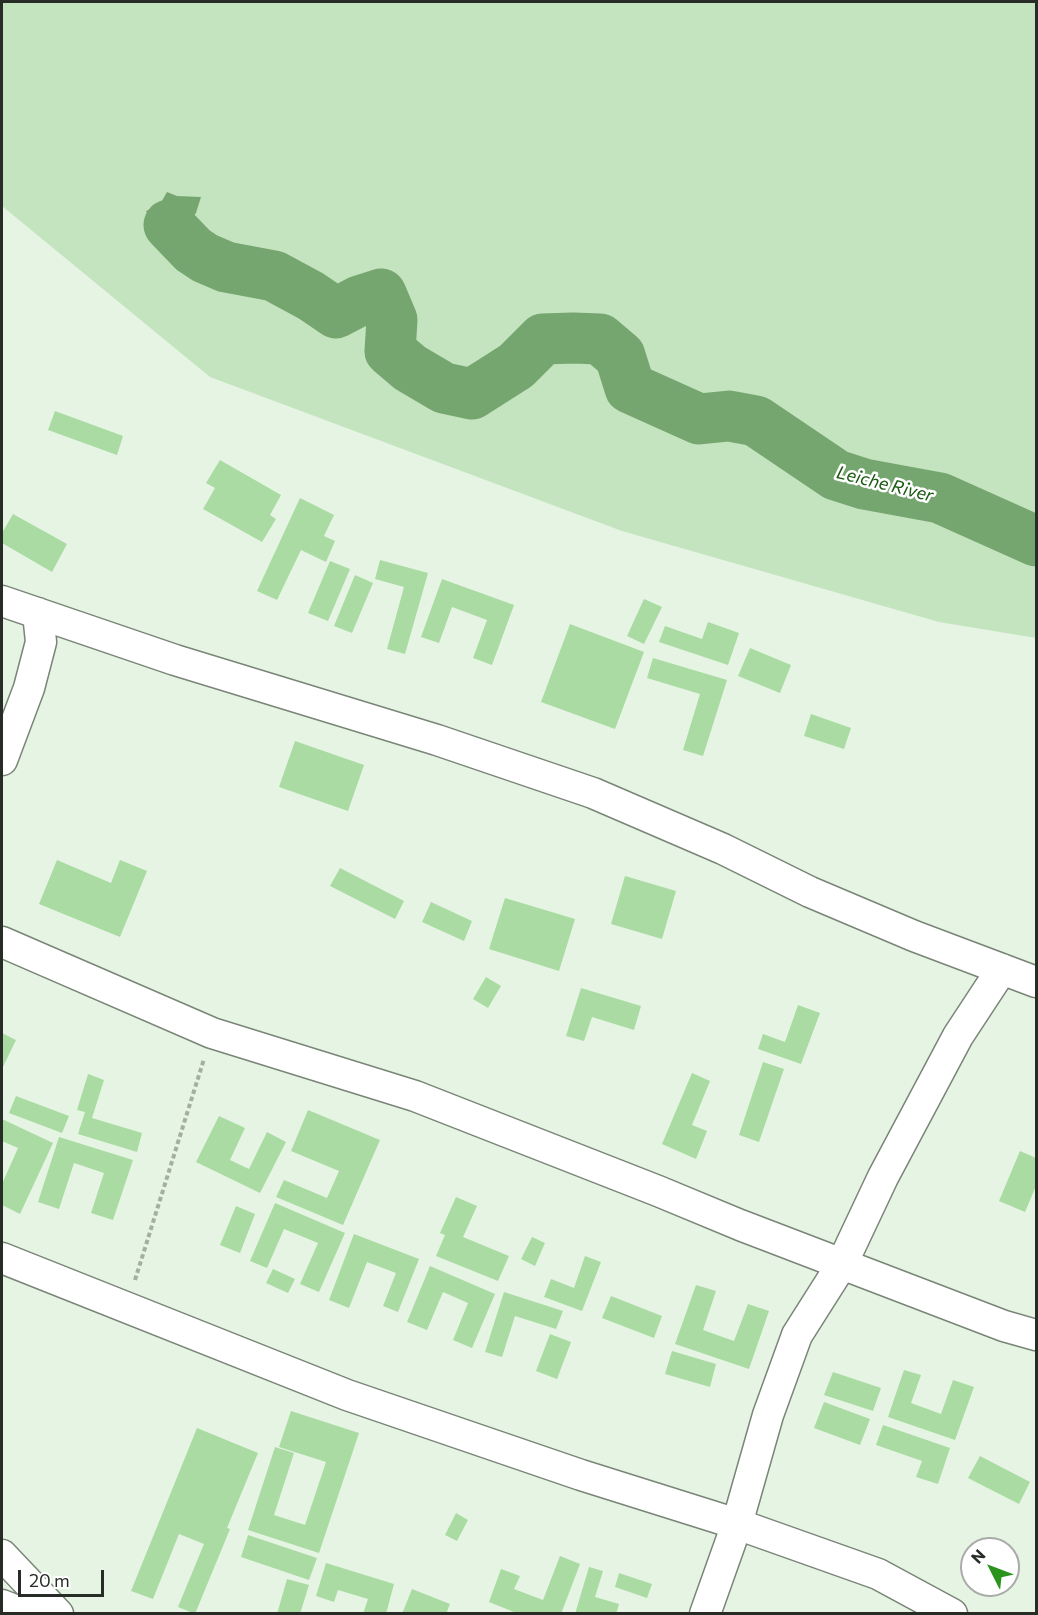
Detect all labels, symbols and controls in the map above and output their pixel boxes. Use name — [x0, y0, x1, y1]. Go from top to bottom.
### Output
water label: Leiche River — [834, 462, 936, 506]
north arrow — [960, 1537, 1020, 1597]
text: N — [967, 1545, 989, 1567]
scale bar — [21, 1558, 106, 1596]
text: 20 m — [29, 1569, 70, 1591]

